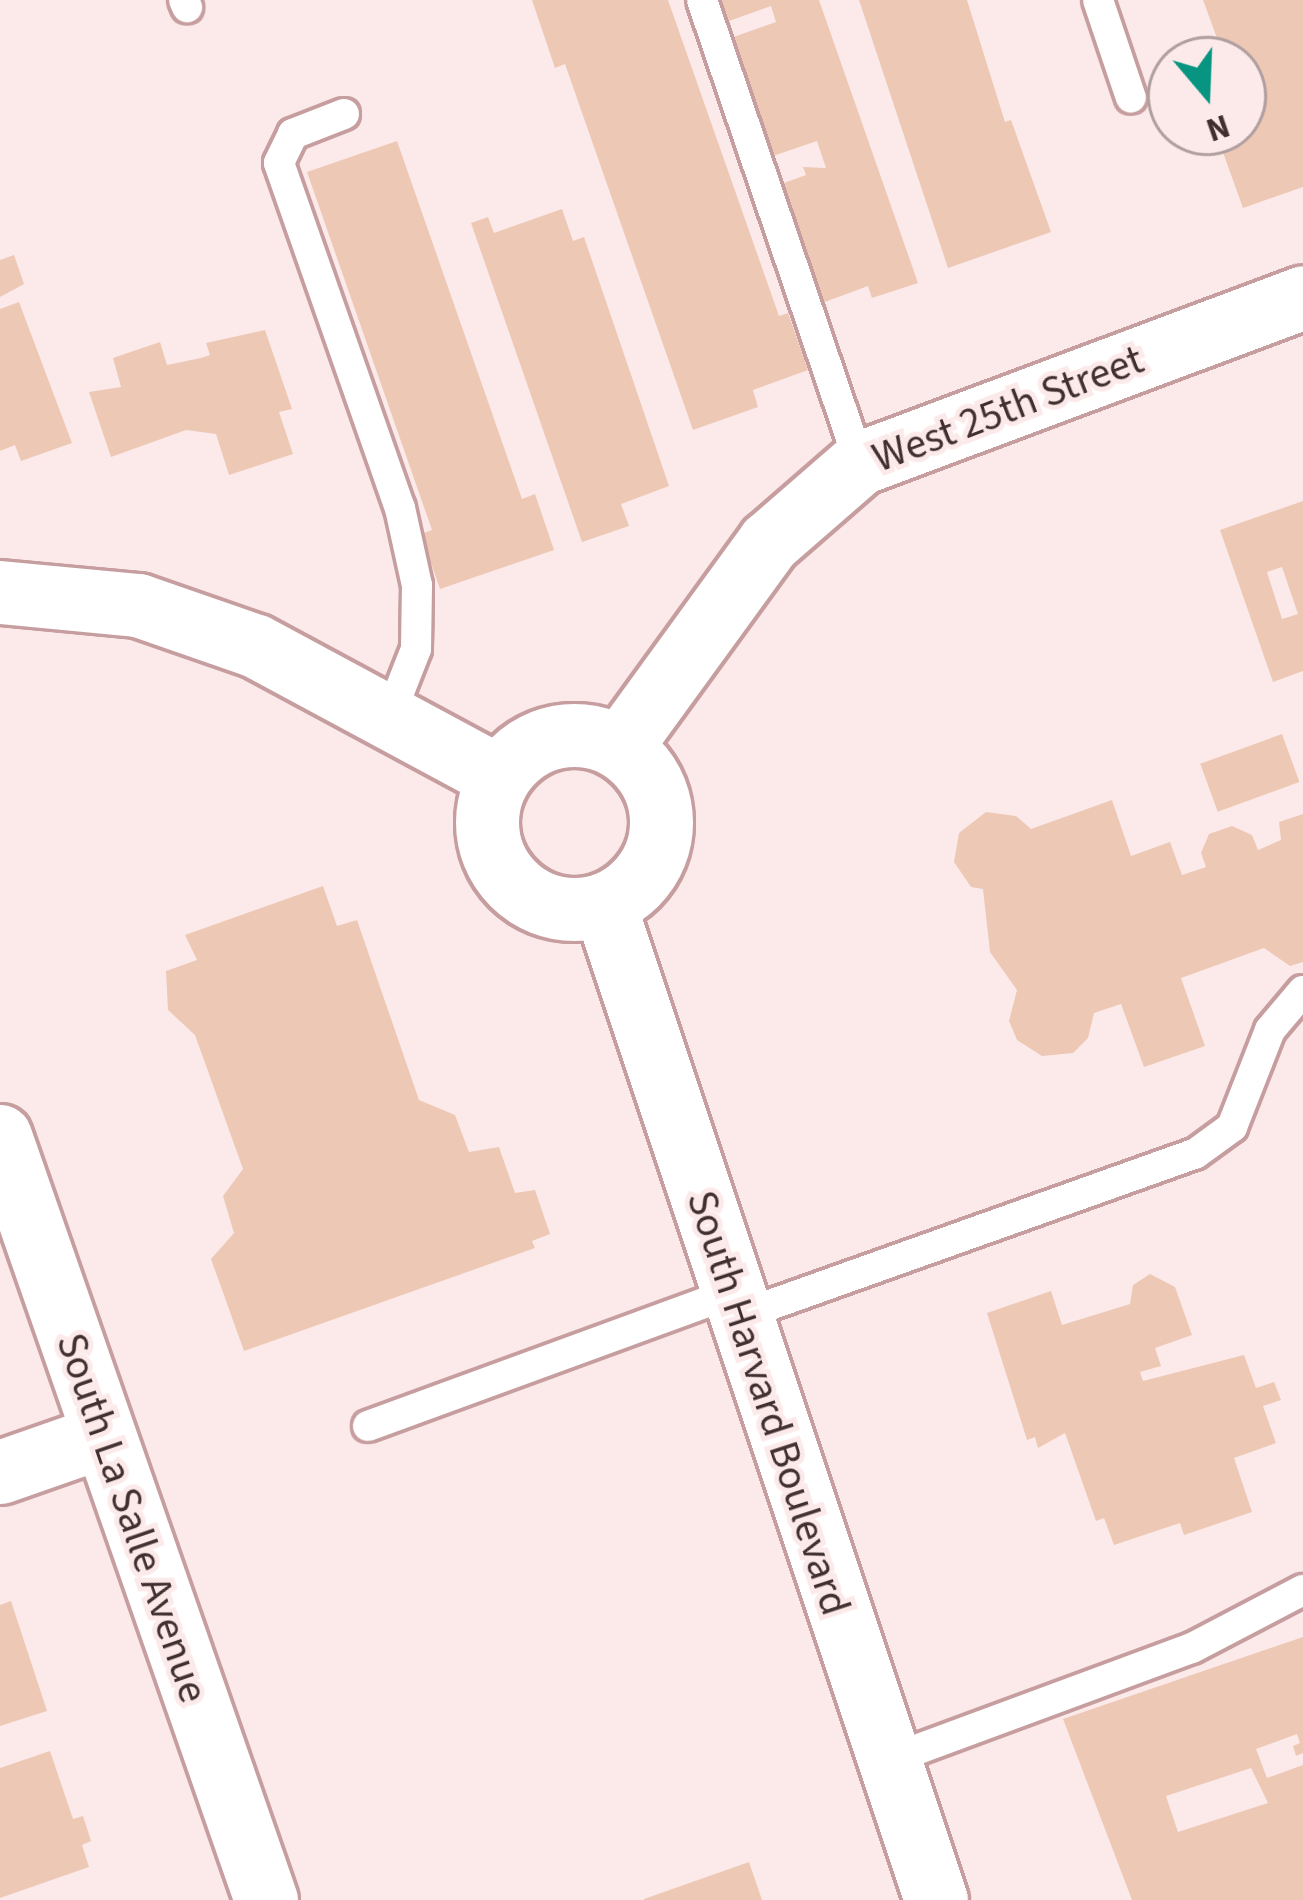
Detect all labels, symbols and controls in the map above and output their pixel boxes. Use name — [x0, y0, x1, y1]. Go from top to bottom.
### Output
north arrow — [1147, 36, 1267, 156]
text: N — [1200, 102, 1236, 153]
street label: West 25th Street — [866, 334, 1150, 484]
street label: South Harvard Boulevard — [676, 1185, 860, 1621]
street label: South La Salle Avenue — [45, 1327, 219, 1709]

